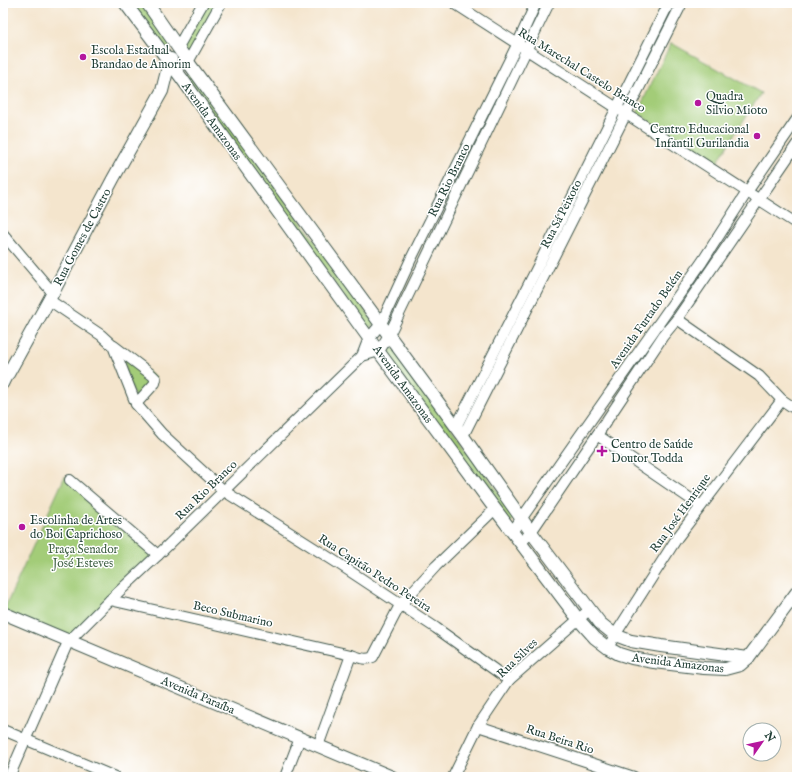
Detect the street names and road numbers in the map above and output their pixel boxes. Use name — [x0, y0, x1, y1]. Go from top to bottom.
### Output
street label: Rua Marechal Castelo Branco — [515, 25, 649, 116]
street label: Avenida Amazonas — [178, 79, 245, 163]
street label: Rua Rio Branco — [425, 141, 474, 219]
street label: Rua Sá Peixoto — [538, 177, 585, 251]
street label: Rua Gomes de Castro — [50, 185, 115, 289]
street label: Avenida Furtado Belém — [606, 267, 686, 372]
street label: Avenida Amazonas — [369, 342, 436, 426]
street label: Rua Rio Branco — [172, 457, 241, 524]
street label: Rua José Henrique — [647, 471, 715, 556]
street label: Rua Capitão Pedro Pereira — [315, 531, 435, 617]
street label: Beco Submarino — [192, 598, 275, 631]
street label: Rua Silves — [494, 635, 541, 681]
street label: Avenida Amazonas — [630, 650, 725, 677]
street label: Avenida Paraíba — [158, 673, 238, 718]
street label: Rua Beira Rio — [524, 721, 596, 758]

